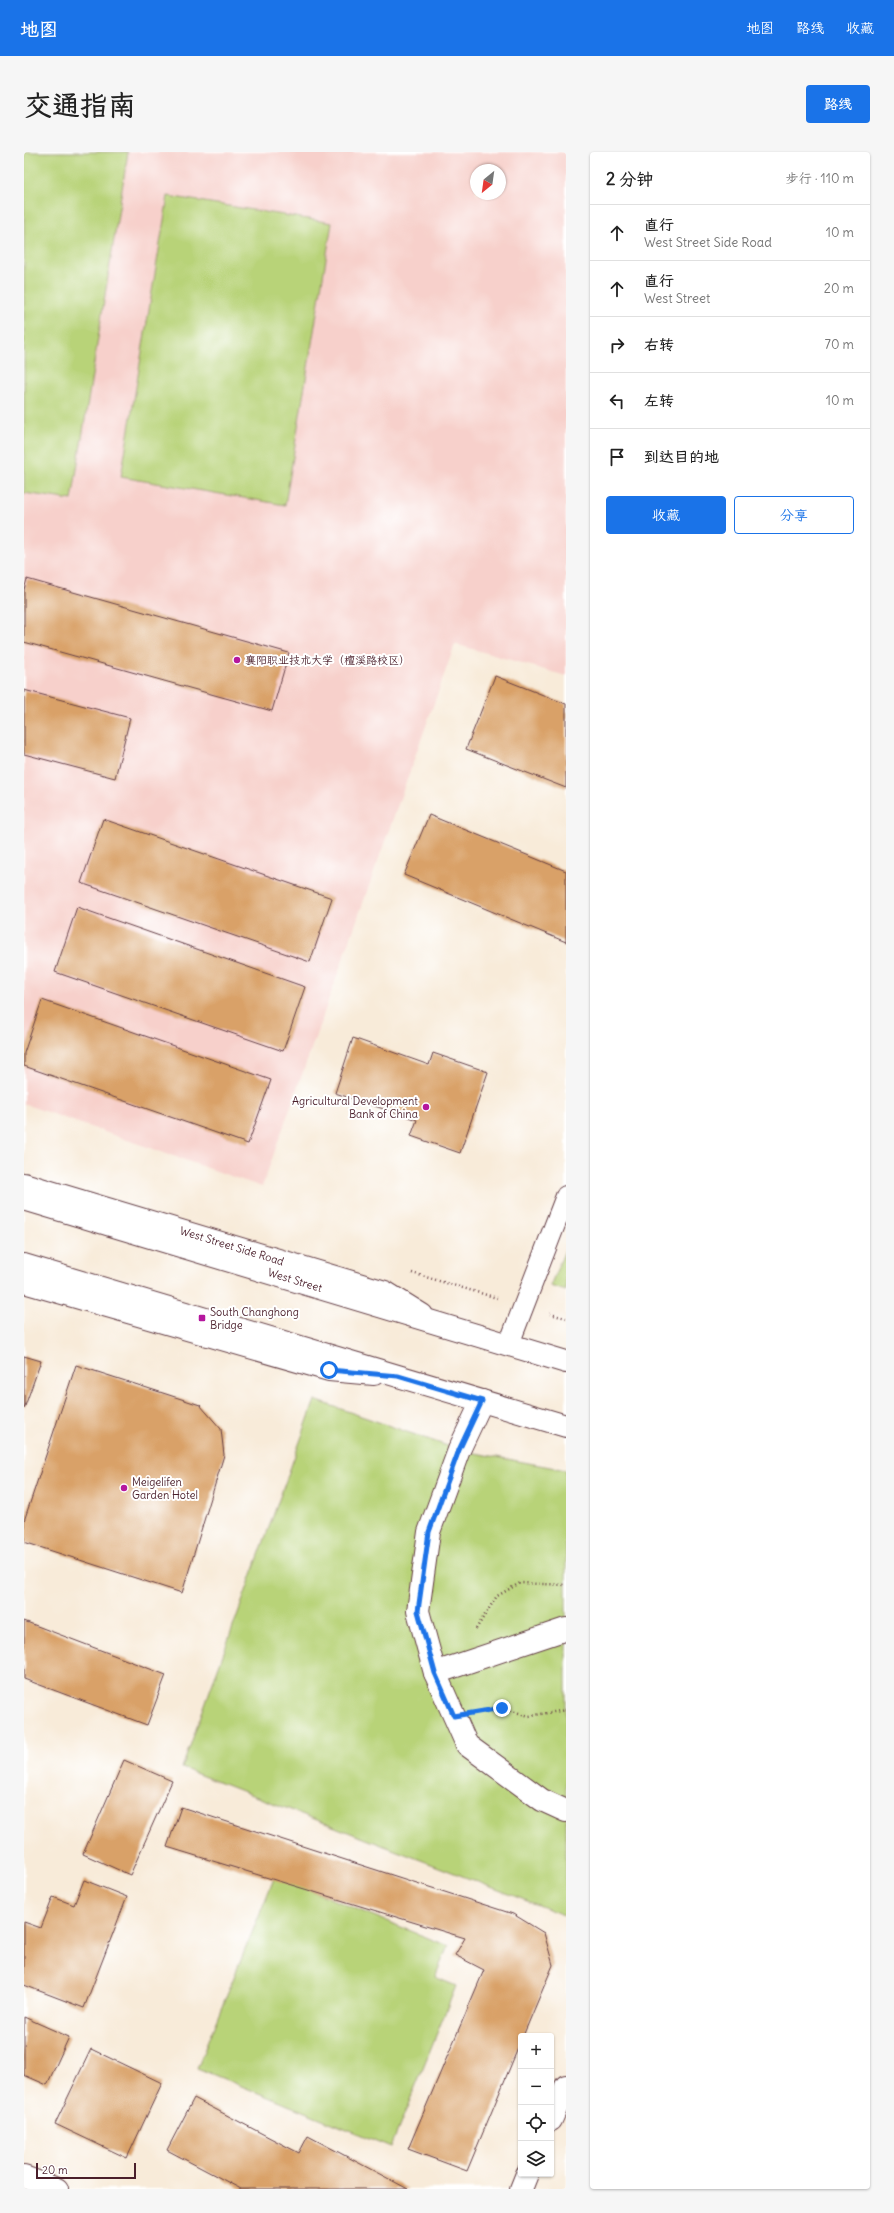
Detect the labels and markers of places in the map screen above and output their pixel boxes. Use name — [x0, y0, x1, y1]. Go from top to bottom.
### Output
place label: 襄阳职业技术大学（檀溪路校区） — [245, 653, 410, 667]
marker: 襄阳职业技术大学（檀溪路校区） — [232, 655, 242, 665]
place label: Agricultural Development Bank of China — [292, 1094, 418, 1121]
marker: Agricultural Development Bank of China — [421, 1102, 431, 1112]
place label: South Changhong Bridge — [210, 1305, 299, 1332]
marker: South Changhong Bridge — [197, 1313, 207, 1323]
place label: Meigelifen Garden Hotel — [132, 1475, 198, 1502]
marker: Meigelifen Garden Hotel — [119, 1483, 129, 1493]

